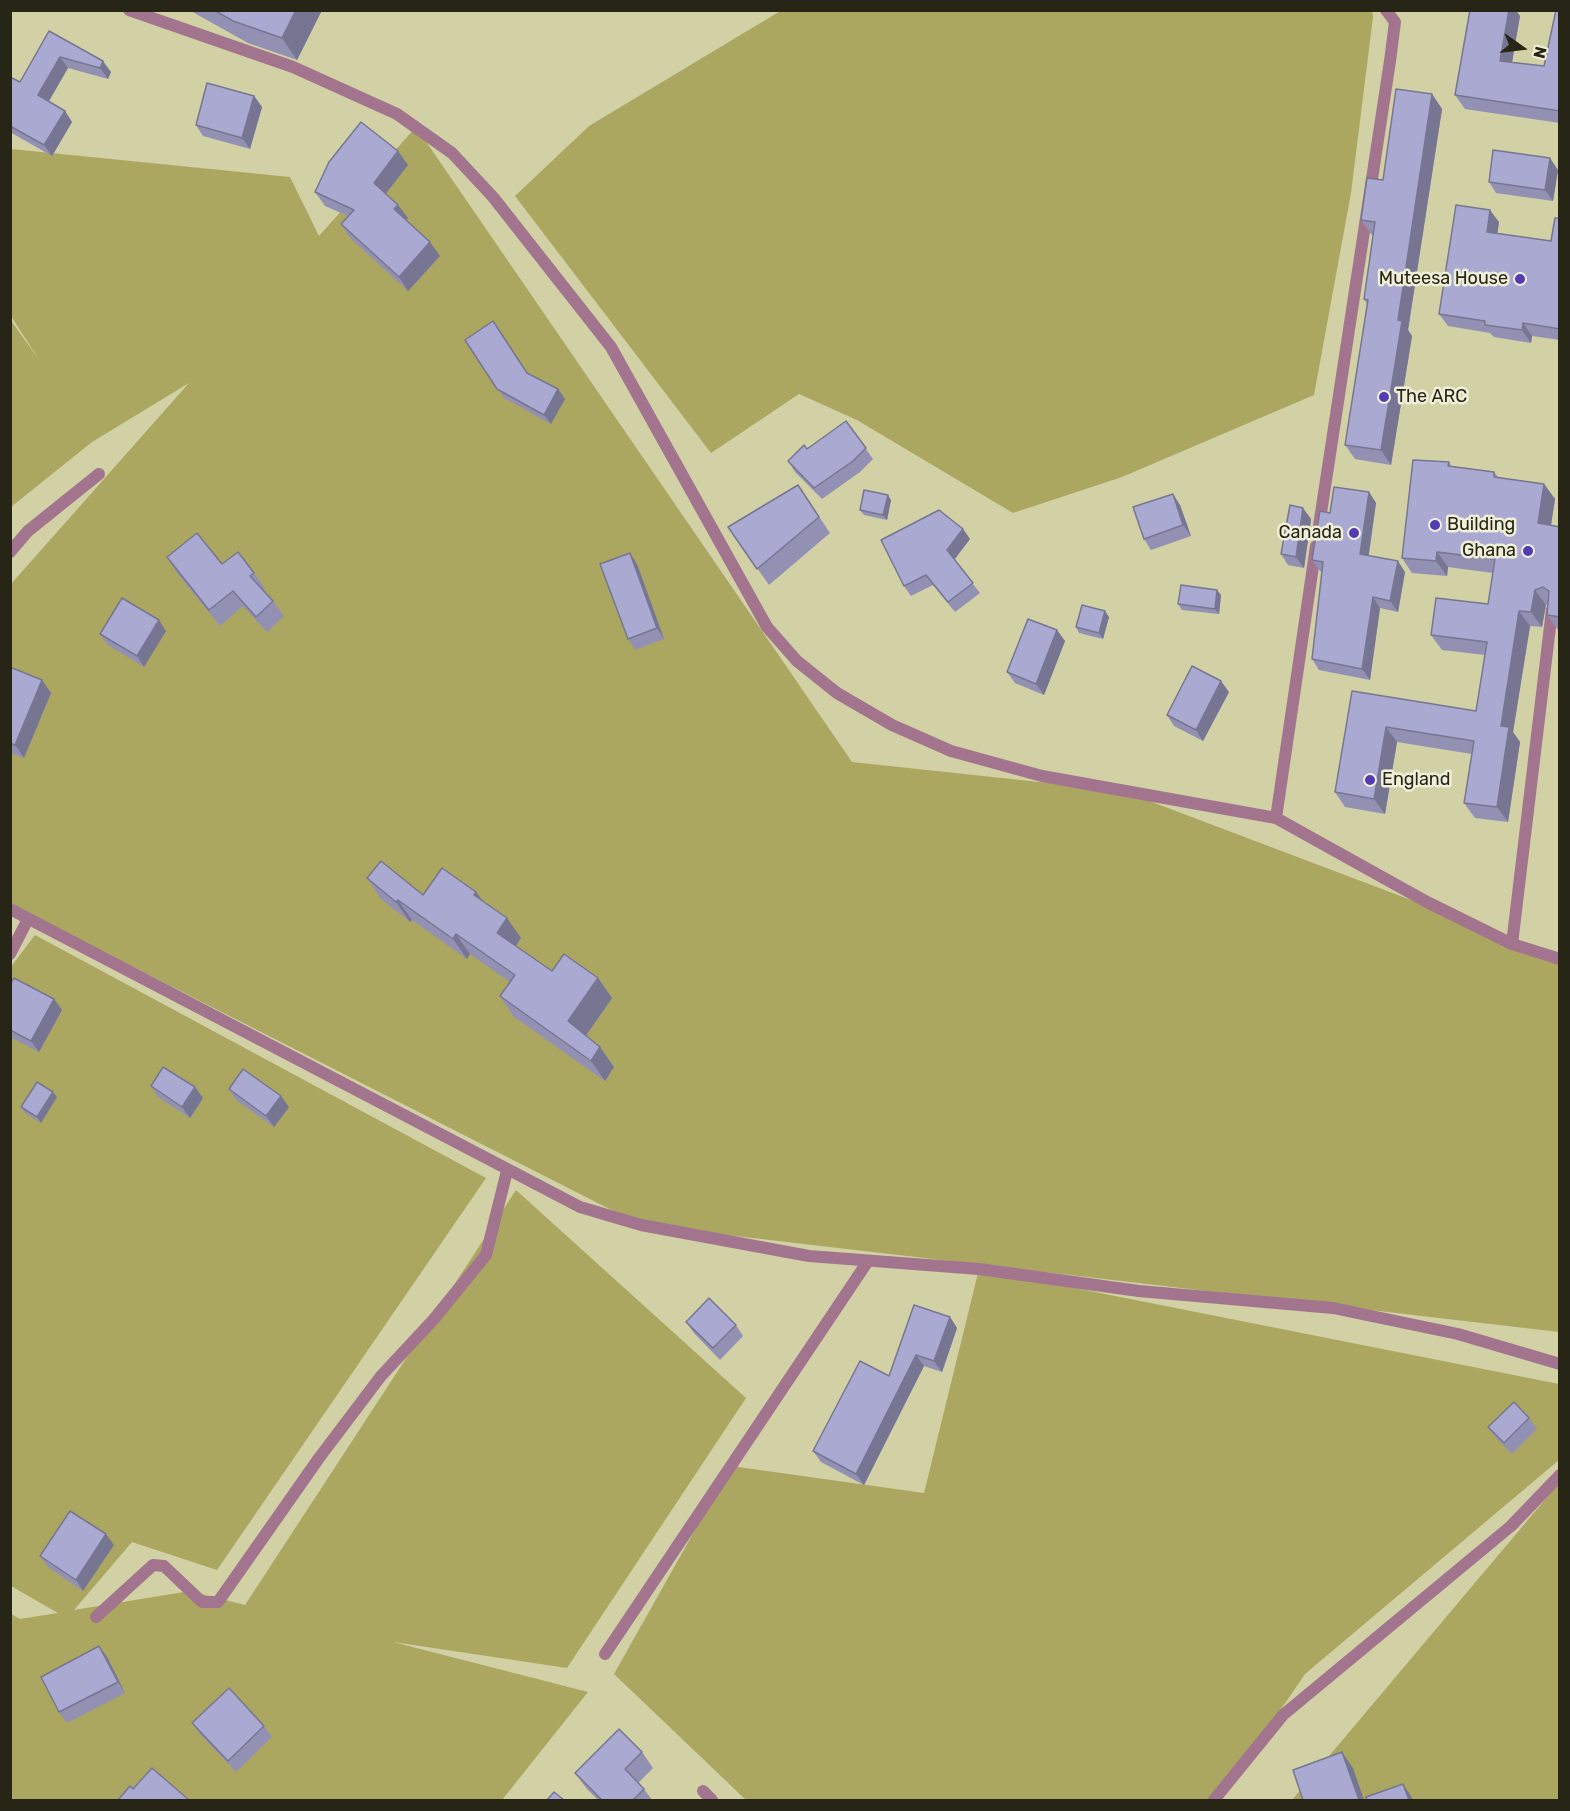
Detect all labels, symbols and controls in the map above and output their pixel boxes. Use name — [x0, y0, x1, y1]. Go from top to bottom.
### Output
north arrow — [1492, 18, 1552, 78]
text: N — [1529, 45, 1551, 60]
place label: Muteesa House — [1379, 268, 1508, 290]
marker: Muteesa House — [1513, 272, 1527, 286]
place label: The ARC — [1396, 386, 1467, 408]
marker: The ARC — [1377, 390, 1391, 404]
place label: Building — [1447, 514, 1515, 536]
marker: Building — [1428, 518, 1442, 532]
place label: Canada — [1279, 522, 1342, 544]
marker: Canada — [1347, 526, 1361, 540]
place label: Ghana — [1462, 540, 1516, 562]
marker: Ghana — [1521, 544, 1535, 558]
place label: England — [1382, 769, 1450, 791]
marker: England — [1363, 773, 1377, 787]

